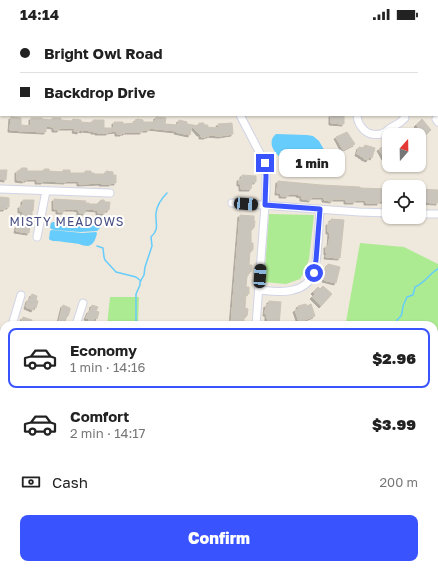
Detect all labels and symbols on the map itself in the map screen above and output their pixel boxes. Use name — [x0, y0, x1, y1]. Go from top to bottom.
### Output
north arrow — [382, 128, 426, 172]
callout: 1 min — [279, 149, 345, 177]
route end — [256, 154, 274, 172]
car — [234, 197, 258, 211]
district label: MISTY MEADOWS — [9, 214, 125, 229]
car — [253, 264, 267, 288]
route start — [305, 264, 323, 282]

